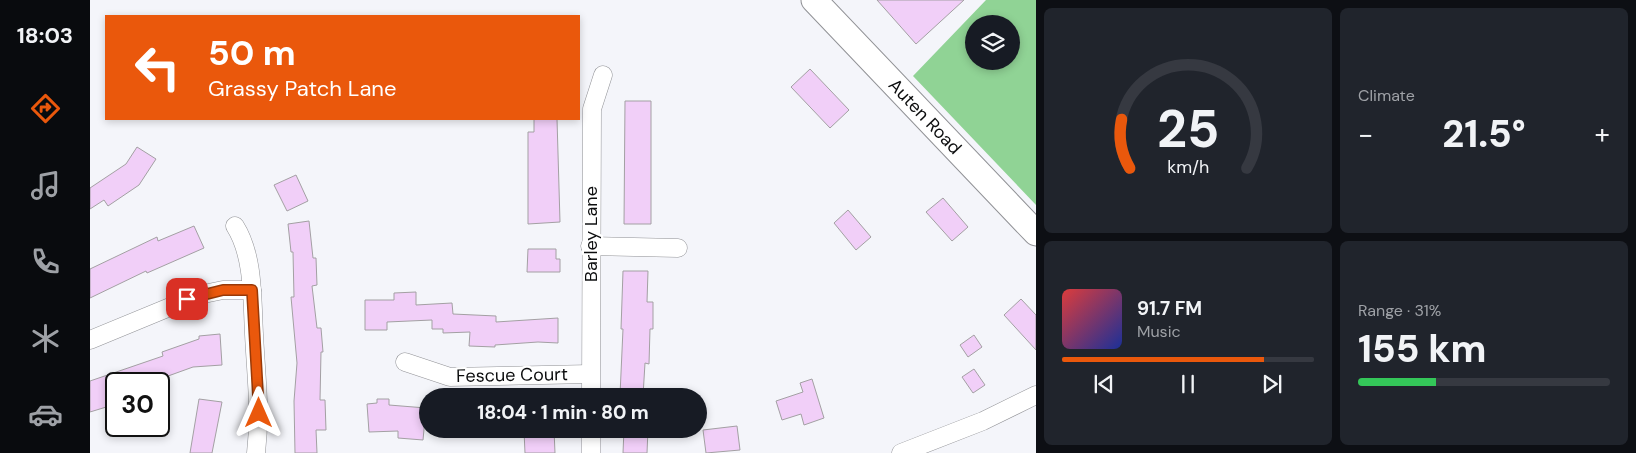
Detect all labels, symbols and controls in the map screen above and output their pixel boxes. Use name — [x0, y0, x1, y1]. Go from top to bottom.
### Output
map controls — [965, 15, 1020, 70]
button: layers — [965, 15, 1020, 70]
text: 18:03 — [17, 21, 73, 50]
text: 50 m — [208, 30, 296, 76]
icon: left — [125, 35, 190, 100]
street label: Auten Road — [883, 73, 967, 160]
text: Grassy Patch Lane — [208, 74, 397, 103]
text: Climate — [1358, 85, 1415, 106]
icon: directions — [28, 91, 63, 126]
text: 25 — [1157, 95, 1219, 163]
text: 21.5° — [1442, 109, 1526, 159]
text: − — [1358, 116, 1373, 153]
text: + — [1595, 116, 1610, 153]
text: km/h — [1167, 155, 1209, 179]
icon: music — [28, 168, 63, 203]
street label: Barley Lane — [579, 186, 603, 282]
icon: phone — [28, 244, 63, 279]
pin — [166, 278, 208, 320]
icon: arrive — [173, 285, 201, 313]
text: 91.7 FM — [1137, 296, 1202, 321]
text: Range · 31% — [1358, 300, 1441, 321]
icon: climate — [28, 321, 63, 356]
text: Music — [1137, 321, 1181, 342]
text: 155 km — [1358, 324, 1486, 374]
street label: Fescue Court — [456, 362, 568, 388]
icon: previous — [1090, 370, 1118, 398]
icon: pause — [1174, 370, 1202, 398]
icon: next — [1258, 370, 1286, 398]
speed limit sign: 30 — [105, 372, 170, 437]
position arrow — [232, 386, 284, 438]
icon: car — [28, 397, 63, 432]
text: 18:04 · 1 min · 80 m — [477, 400, 649, 425]

